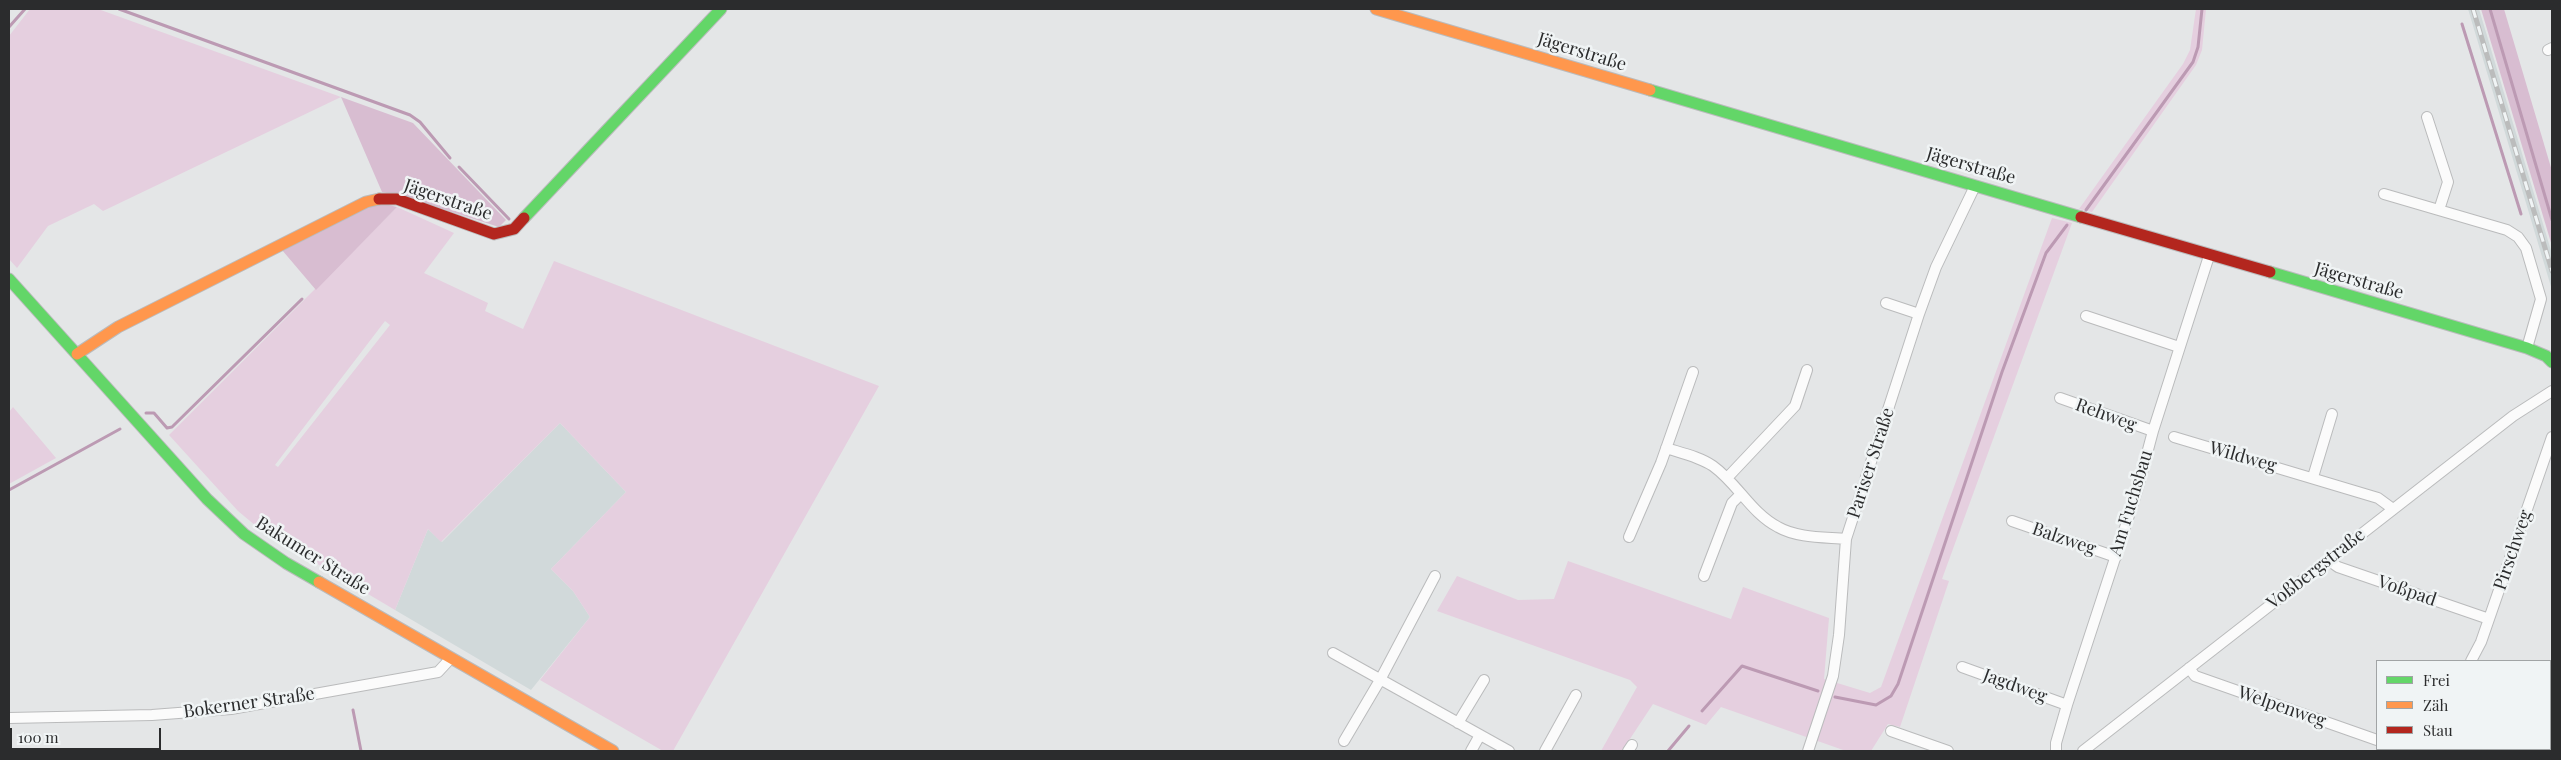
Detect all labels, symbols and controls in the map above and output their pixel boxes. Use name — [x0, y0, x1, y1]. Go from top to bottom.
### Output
street label: Jägerstraße — [1535, 28, 1629, 76]
street label: Jägerstraße — [1924, 143, 2018, 189]
street label: Jägerstraße — [401, 175, 495, 225]
street label: Jägerstraße — [2312, 258, 2406, 304]
street label: Rehweg — [2072, 394, 2140, 436]
street label: Pariser Straße — [1843, 405, 1899, 521]
street label: Wildweg — [2207, 437, 2279, 477]
street label: Am Fuchsbau — [2105, 448, 2157, 558]
street label: Pirschweg — [2489, 507, 2537, 593]
street label: Bakumer Straße — [252, 512, 374, 600]
street label: Balzweg — [2029, 518, 2099, 560]
street label: Voßbergstraße — [2263, 524, 2369, 614]
street label: Voßpad — [2375, 571, 2439, 611]
legend — [2376, 660, 2551, 750]
street label: Jagdweg — [1980, 664, 2050, 708]
text: Frei — [2423, 670, 2450, 690]
street label: Welpenweg — [2235, 682, 2329, 732]
street label: Bokerner Straße — [182, 683, 316, 723]
text: Zäh — [2423, 695, 2448, 715]
scale bar — [12, 718, 164, 750]
text: Stau — [2423, 720, 2453, 740]
text: 100 m — [18, 727, 59, 747]

